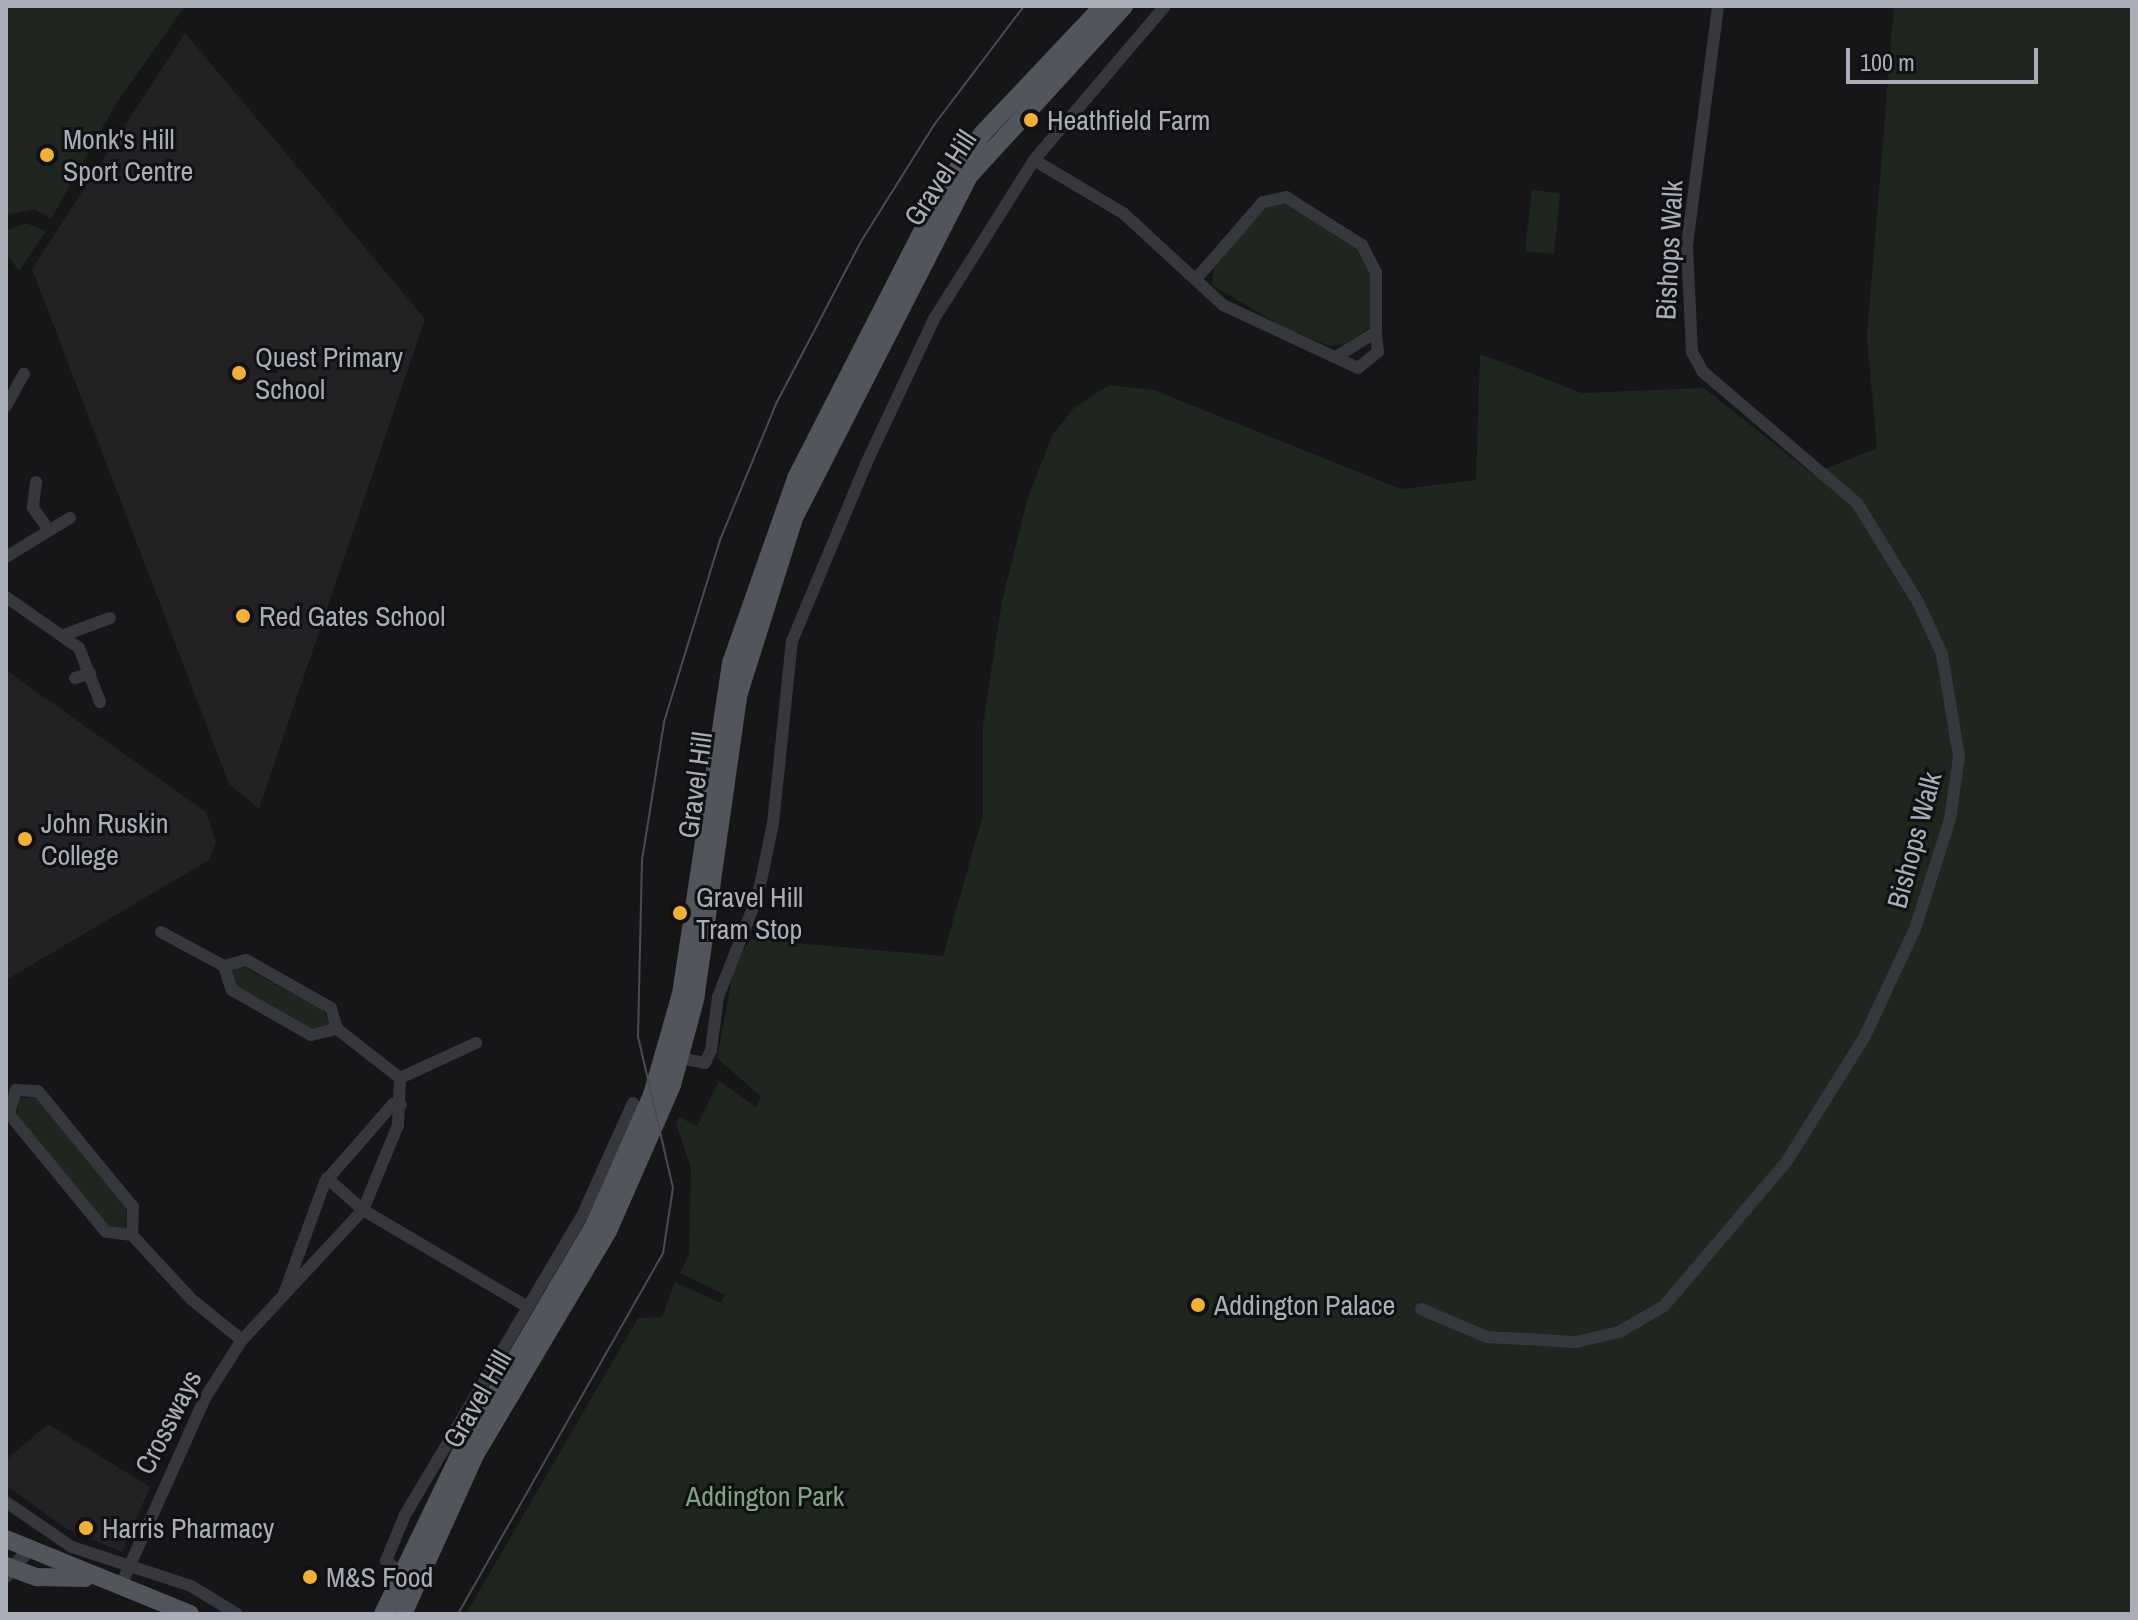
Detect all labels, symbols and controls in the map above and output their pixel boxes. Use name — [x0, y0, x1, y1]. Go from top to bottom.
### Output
scale bar — [1850, 32, 2042, 82]
text: 100 m — [1860, 46, 1915, 78]
place label: Heathfield Farm — [1047, 103, 1210, 137]
marker: Heathfield Farm — [1022, 111, 1040, 129]
place label: Monk's Hill Sport Centre — [63, 122, 193, 188]
street label: Gravel Hill — [897, 124, 983, 232]
marker: Monk's Hill Sport Centre — [38, 146, 56, 164]
street label: Bishops Walk — [1649, 179, 1689, 321]
place label: Quest Primary School — [255, 340, 403, 406]
marker: Quest Primary School — [230, 364, 248, 382]
place label: Red Gates School — [259, 599, 445, 633]
marker: Red Gates School — [234, 607, 252, 625]
street label: Gravel Hill — [671, 730, 719, 840]
street label: Bishops Walk — [1880, 768, 1948, 912]
place label: John Ruskin College — [41, 806, 169, 872]
marker: John Ruskin College — [16, 830, 34, 848]
place label: Gravel Hill Tram Stop — [696, 880, 803, 946]
marker: Gravel Hill Tram Stop — [671, 904, 689, 922]
place label: Addington Palace — [1214, 1288, 1395, 1322]
marker: Addington Palace — [1189, 1296, 1207, 1314]
street label: Gravel Hill — [436, 1344, 518, 1454]
street label: Crossways — [128, 1364, 208, 1480]
park label: Addington Park — [686, 1479, 844, 1513]
place label: Harris Pharmacy — [102, 1511, 274, 1545]
marker: Harris Pharmacy — [77, 1519, 95, 1537]
place label: M&S Food — [326, 1560, 433, 1594]
marker: M&S Food — [301, 1568, 319, 1586]

